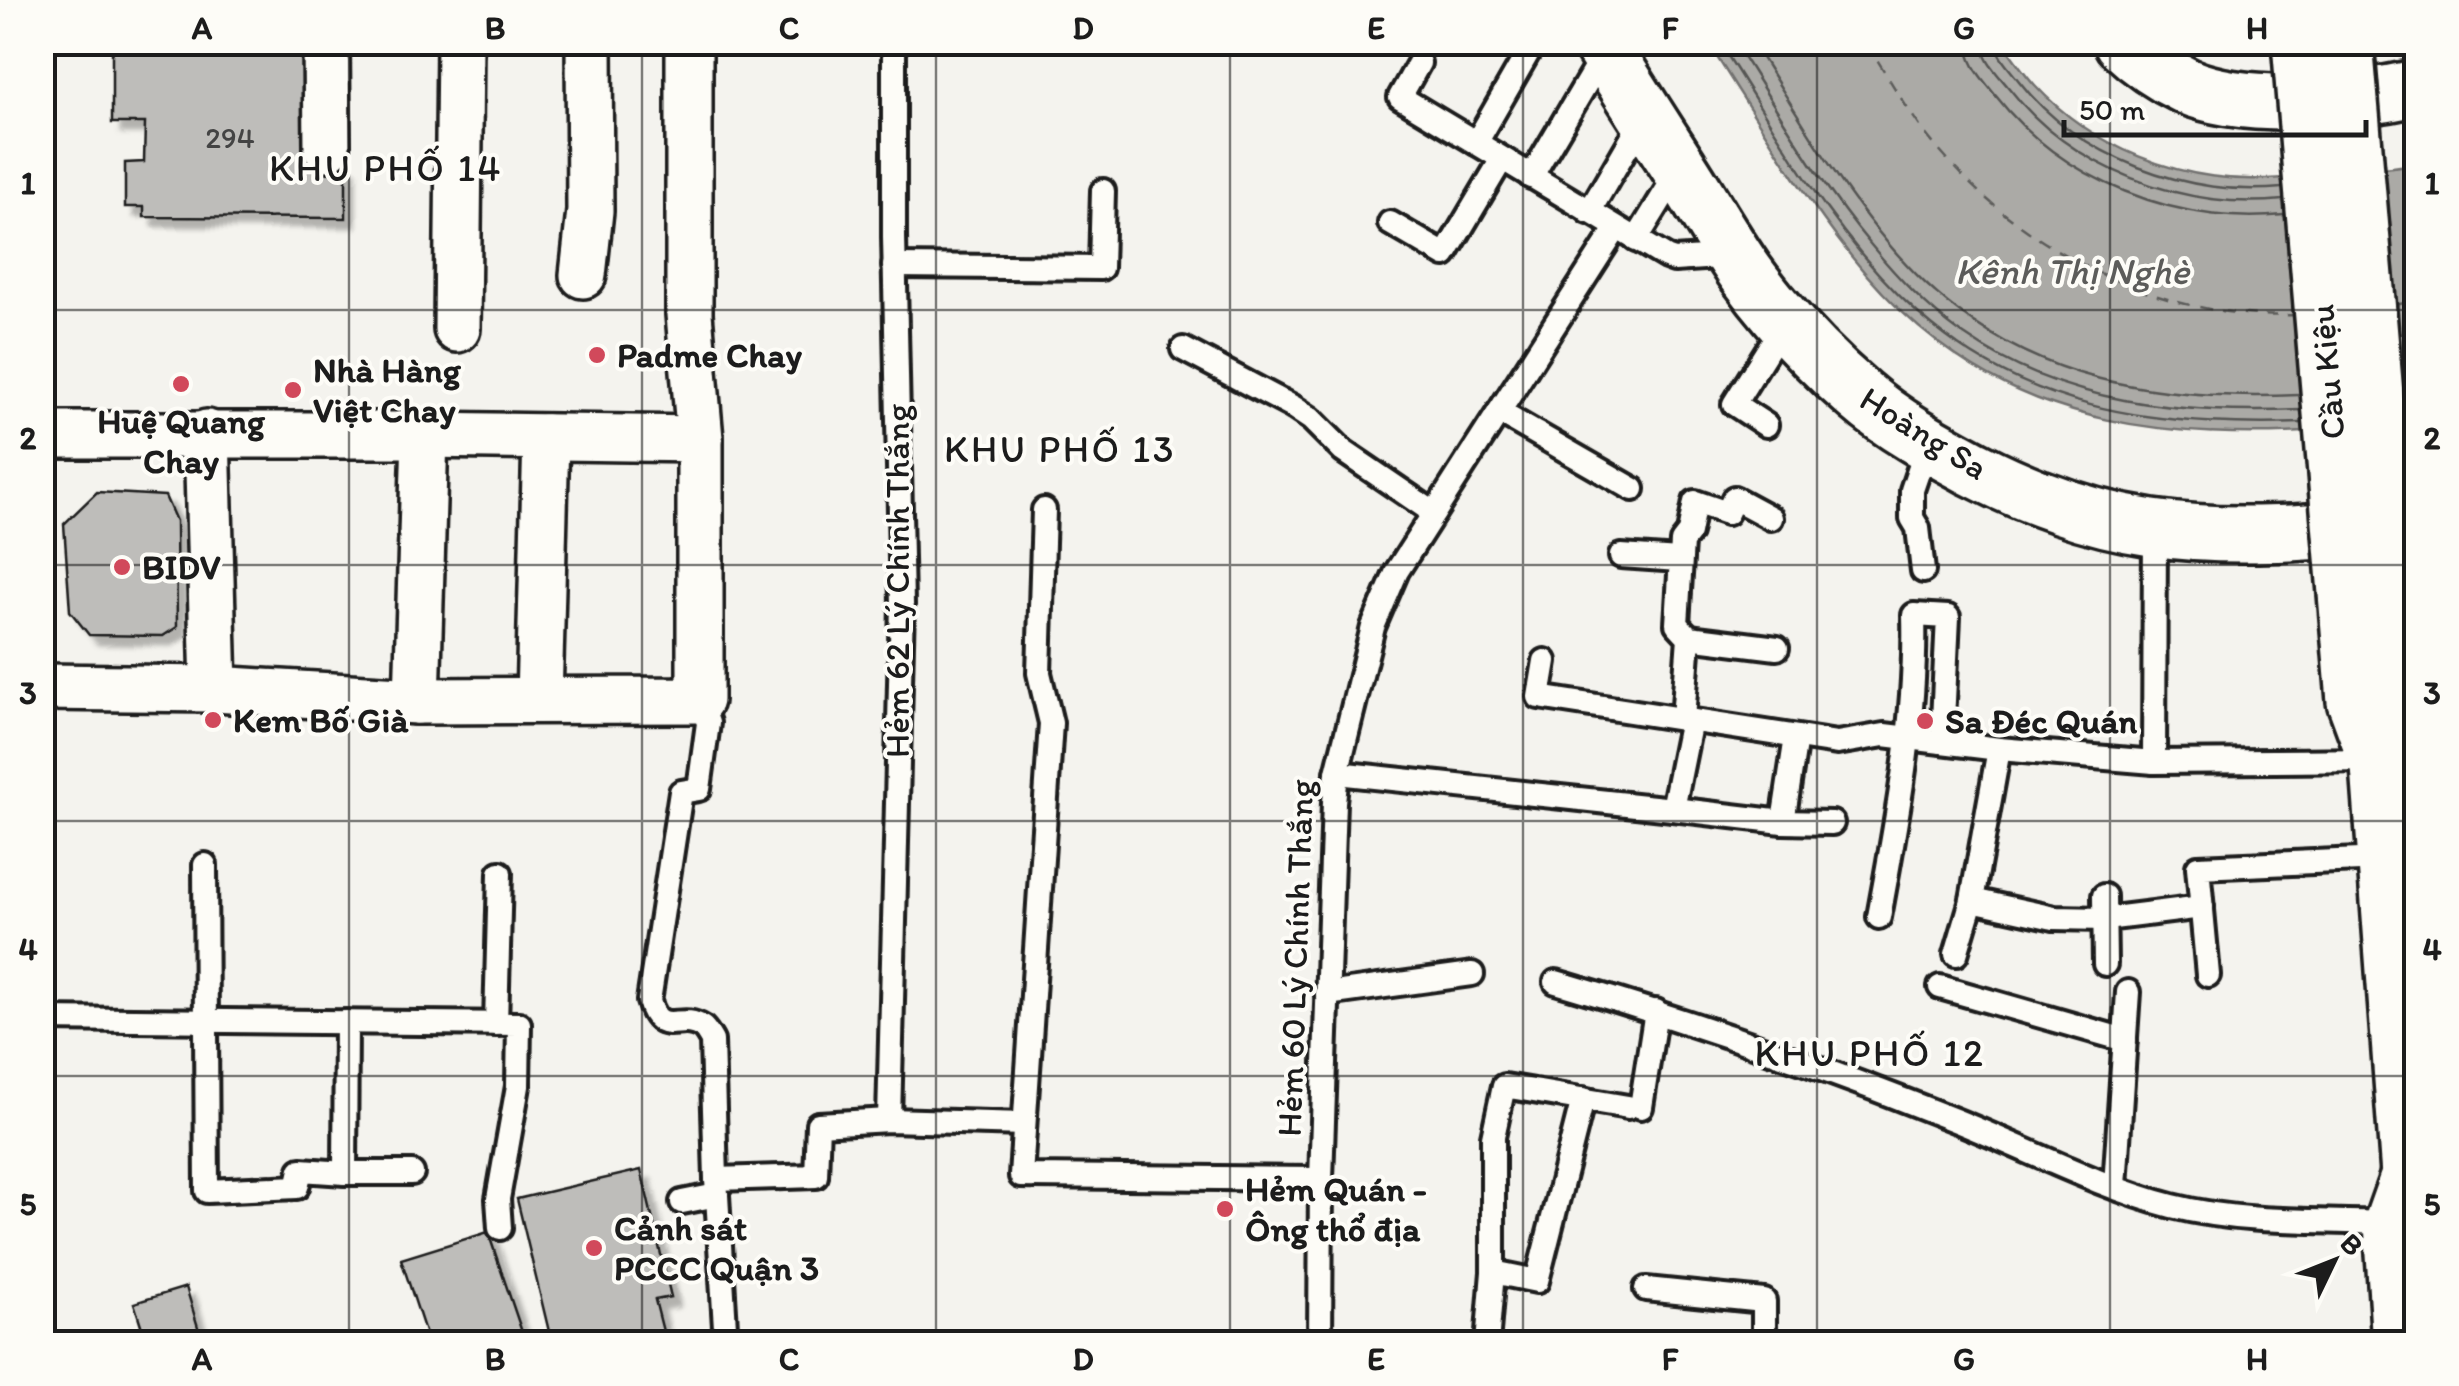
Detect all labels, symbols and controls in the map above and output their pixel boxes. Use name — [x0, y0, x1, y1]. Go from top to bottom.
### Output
text: A — [191, 9, 213, 47]
text: B — [485, 9, 505, 47]
text: C — [779, 9, 799, 47]
text: D — [1072, 9, 1094, 47]
text: E — [1367, 9, 1385, 47]
text: F — [1662, 9, 1679, 47]
text: G — [1953, 9, 1975, 47]
text: H — [2246, 9, 2268, 47]
scale bar — [2064, 75, 2366, 137]
text: 50 m — [2079, 91, 2145, 128]
house number: 294 — [205, 119, 255, 156]
district label: KHU PHỐ 14 — [269, 145, 503, 191]
text: 1 — [21, 164, 36, 202]
text: 1 — [2425, 164, 2440, 202]
water label: Kênh Thị Nghè — [1955, 248, 2191, 294]
street label: Cầu Kiệu — [2300, 303, 2354, 441]
place label: Padme Chay — [617, 334, 802, 376]
marker: Padme Chay — [586, 344, 608, 366]
place label: Nhà Hàng Việt Chay — [313, 349, 462, 431]
marker: Huệ Quang Chay — [170, 373, 192, 395]
street label: Hoàng Sa — [1852, 377, 1996, 489]
marker: Nhà Hàng Việt Chay — [282, 379, 304, 401]
place label: Huệ Quang Chay — [97, 400, 266, 482]
street label: Hẻm 62 Lý Chính Thắng — [876, 404, 918, 758]
text: 2 — [20, 419, 37, 457]
text: 2 — [2424, 419, 2441, 457]
district label: KHU PHỐ 13 — [944, 426, 1176, 472]
place label: BIDV — [142, 546, 221, 588]
marker: BIDV — [111, 556, 133, 578]
text: 3 — [19, 674, 37, 712]
text: 3 — [2423, 674, 2441, 712]
place label: Kem Bố Già — [233, 699, 409, 741]
place label: Sa Đéc Quán — [1945, 700, 2138, 742]
marker: Kem Bố Già — [202, 709, 224, 731]
marker: Sa Đéc Quán — [1914, 710, 1936, 732]
street label: Hẻm 60 Lý Chính Thắng — [1268, 779, 1322, 1137]
text: 4 — [18, 930, 38, 968]
text: 4 — [2422, 930, 2442, 968]
district label: KHU PHỐ 12 — [1754, 1030, 1986, 1076]
place label: Hẻm Quán - Ông thổ địa — [1245, 1168, 1427, 1250]
text: 5 — [20, 1185, 37, 1223]
text: 5 — [2424, 1185, 2441, 1223]
marker: Hẻm Quán - Ông thổ địa — [1214, 1198, 1236, 1220]
place label: Cảnh sát PCCC Quận 3 — [614, 1207, 819, 1289]
north arrow — [2284, 1211, 2384, 1311]
text: B — [2334, 1226, 2371, 1262]
marker: Cảnh sát PCCC Quận 3 — [583, 1237, 605, 1259]
text: A — [191, 1340, 213, 1378]
text: B — [485, 1340, 505, 1378]
text: C — [779, 1340, 799, 1378]
text: D — [1072, 1340, 1094, 1378]
text: E — [1367, 1340, 1385, 1378]
text: F — [1662, 1340, 1679, 1378]
text: G — [1953, 1340, 1975, 1378]
text: H — [2246, 1340, 2268, 1378]

